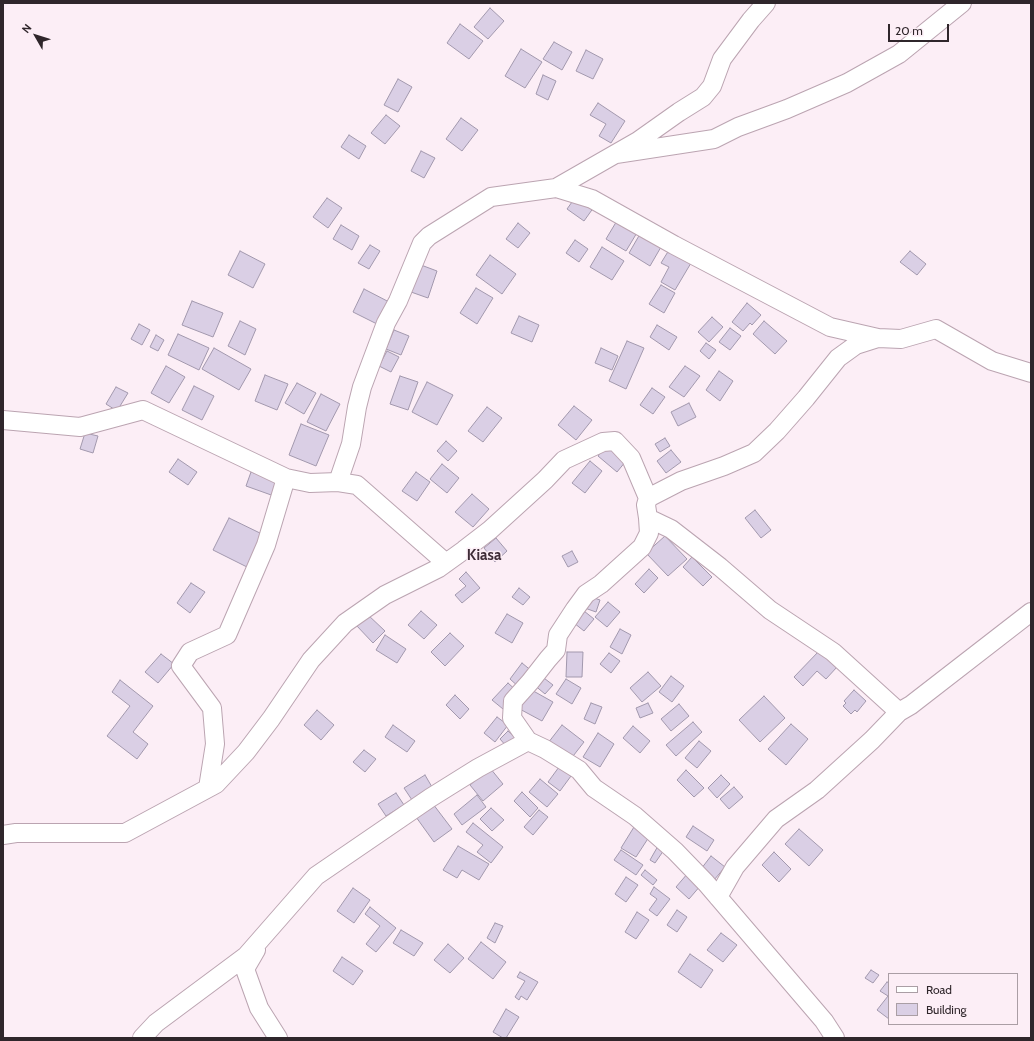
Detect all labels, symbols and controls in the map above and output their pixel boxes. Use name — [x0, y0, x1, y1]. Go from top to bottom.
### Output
north arrow — [16, 16, 56, 56]
scale bar — [890, 16, 951, 42]
text: N — [19, 21, 35, 36]
text: 20 m — [895, 23, 923, 38]
district label: Kiasa — [467, 547, 501, 565]
legend — [888, 973, 1018, 1025]
text: Road — [926, 982, 952, 997]
text: Building — [926, 1002, 967, 1017]

